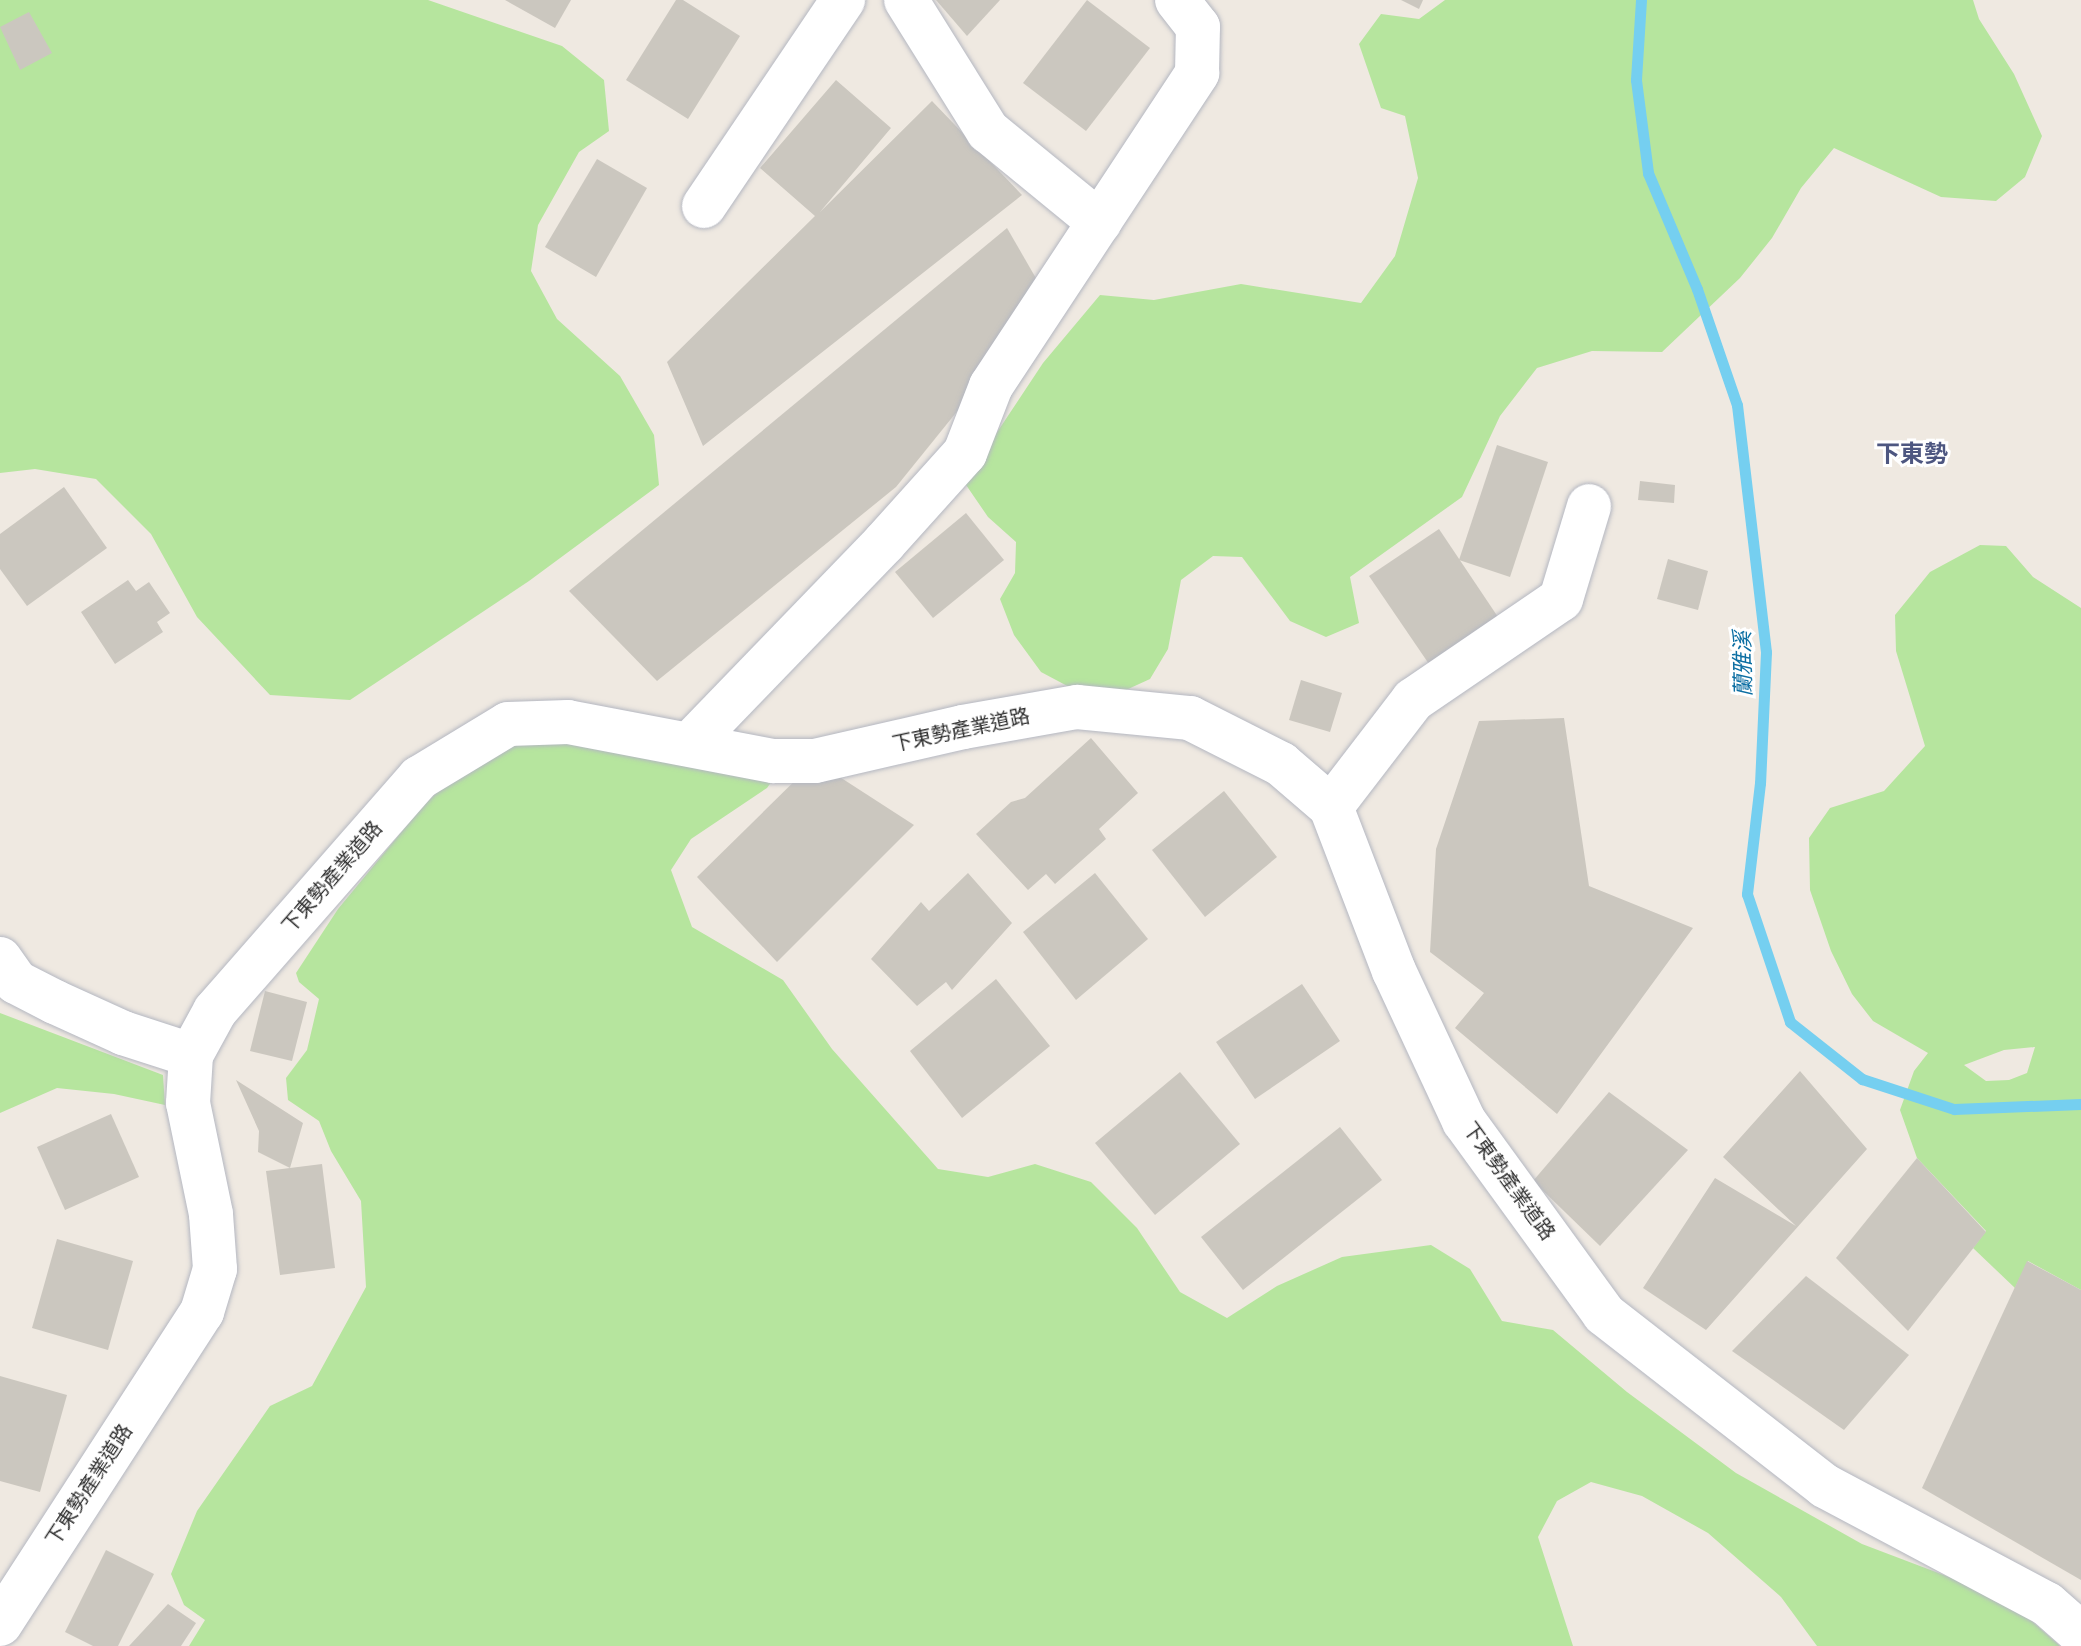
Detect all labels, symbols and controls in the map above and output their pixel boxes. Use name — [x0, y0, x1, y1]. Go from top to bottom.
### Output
district label: 下東勢 — [1876, 441, 1948, 469]
water label: 蘭雅溪 — [1729, 631, 1757, 697]
street label: 下東勢產業道路 — [890, 704, 1032, 756]
street label: 下東勢產業道路 — [277, 816, 387, 938]
street label: 下東勢產業道路 — [1458, 1117, 1560, 1245]
street label: 下東勢產業道路 — [41, 1420, 137, 1550]

